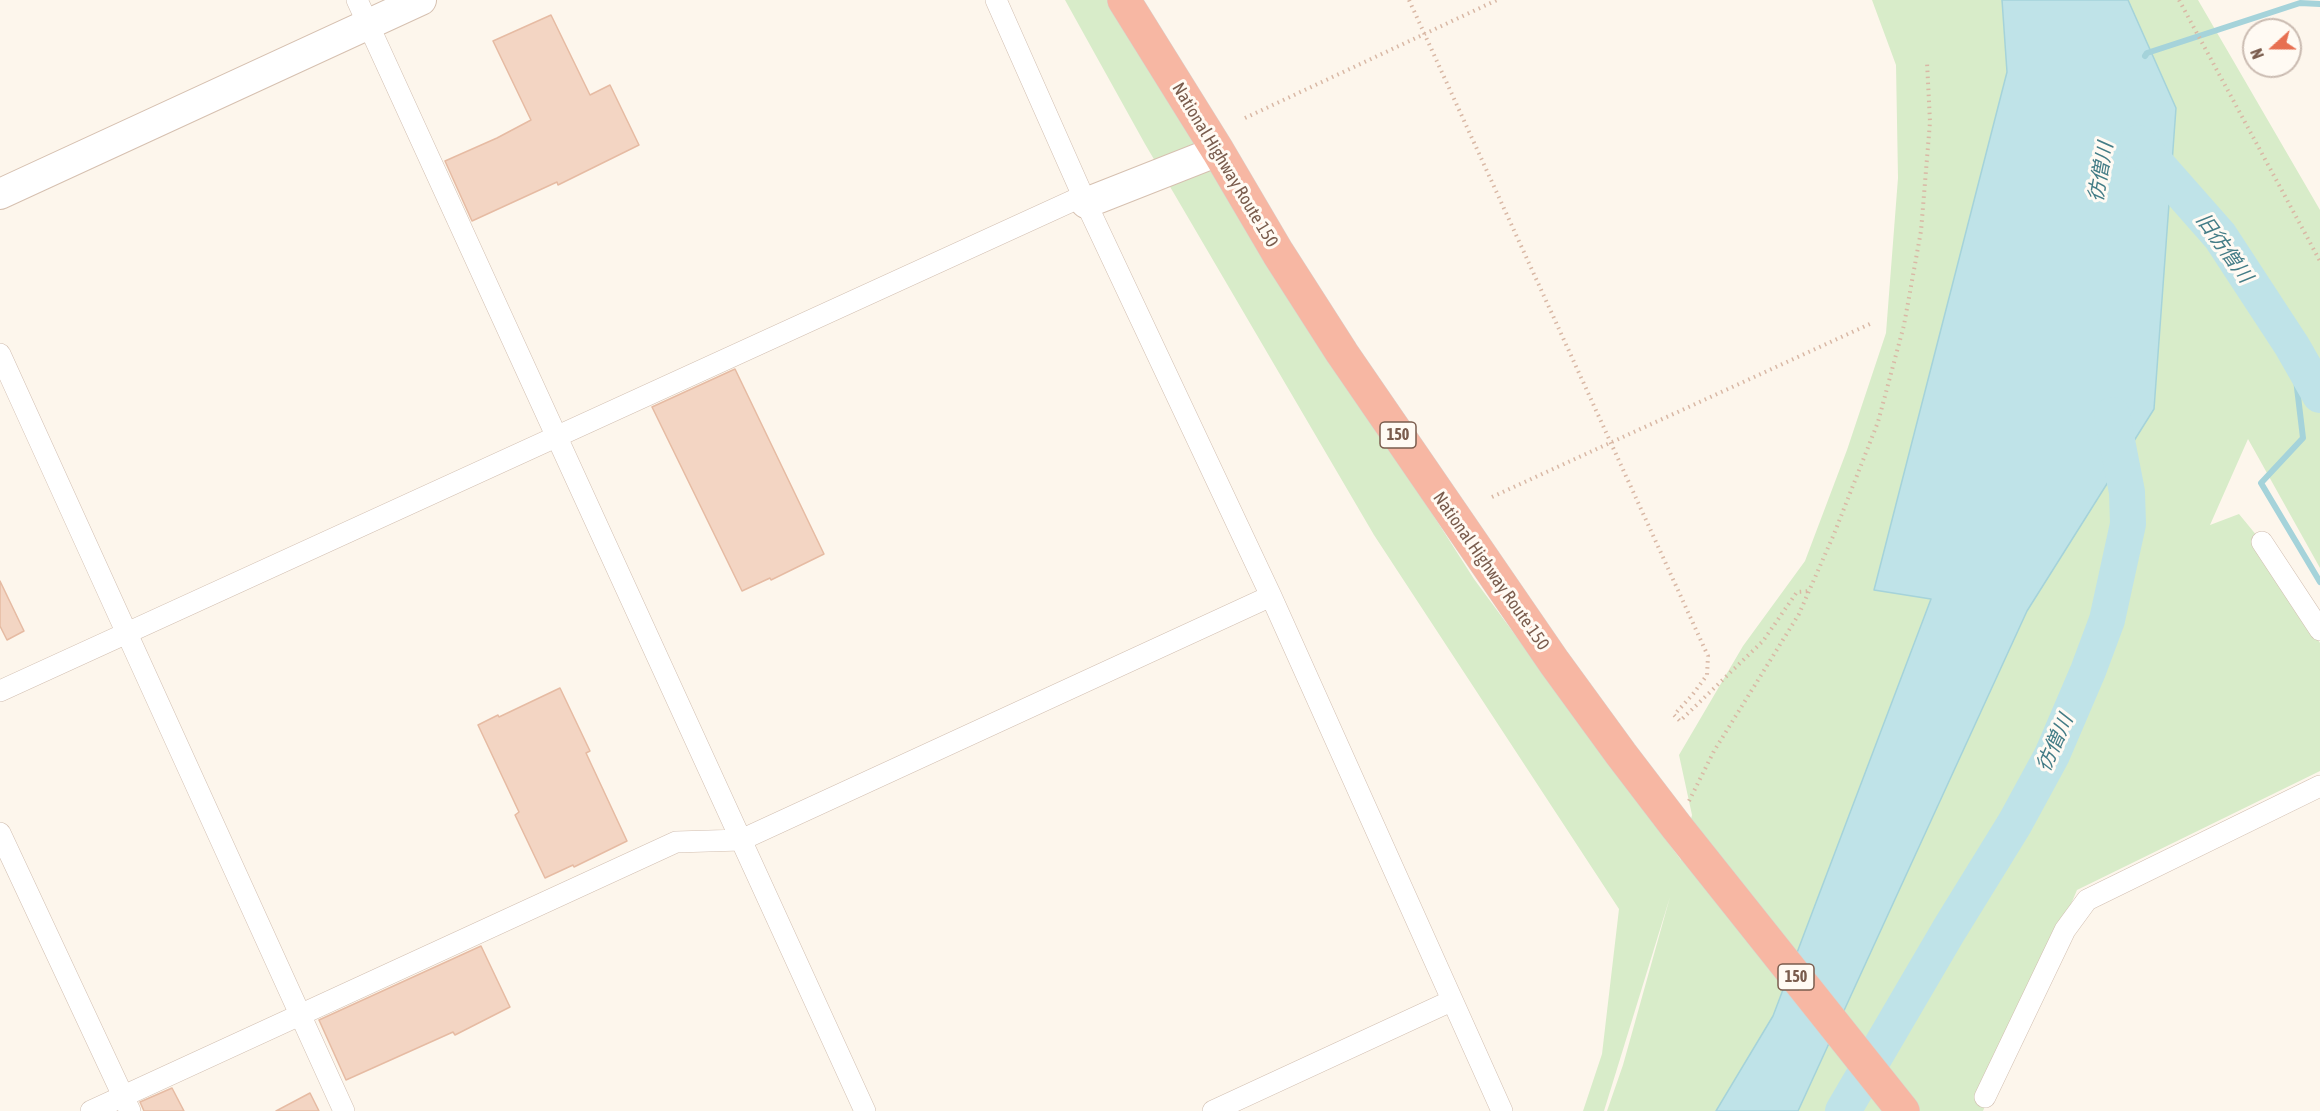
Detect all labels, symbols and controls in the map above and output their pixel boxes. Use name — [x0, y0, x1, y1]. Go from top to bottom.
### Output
north arrow — [2242, 18, 2302, 78]
text: N — [2247, 46, 2267, 61]
street label: National Highway Route 150 — [1167, 79, 1283, 251]
water label: 彷僧川 — [2084, 140, 2118, 204]
water label: 旧彷僧川 — [2191, 209, 2257, 287]
road number: 150 — [1380, 422, 1416, 448]
street label: National Highway Route 150 — [1428, 488, 1554, 654]
water label: 彷僧川 — [2032, 711, 2078, 775]
road number: 150 — [1778, 964, 1814, 990]

